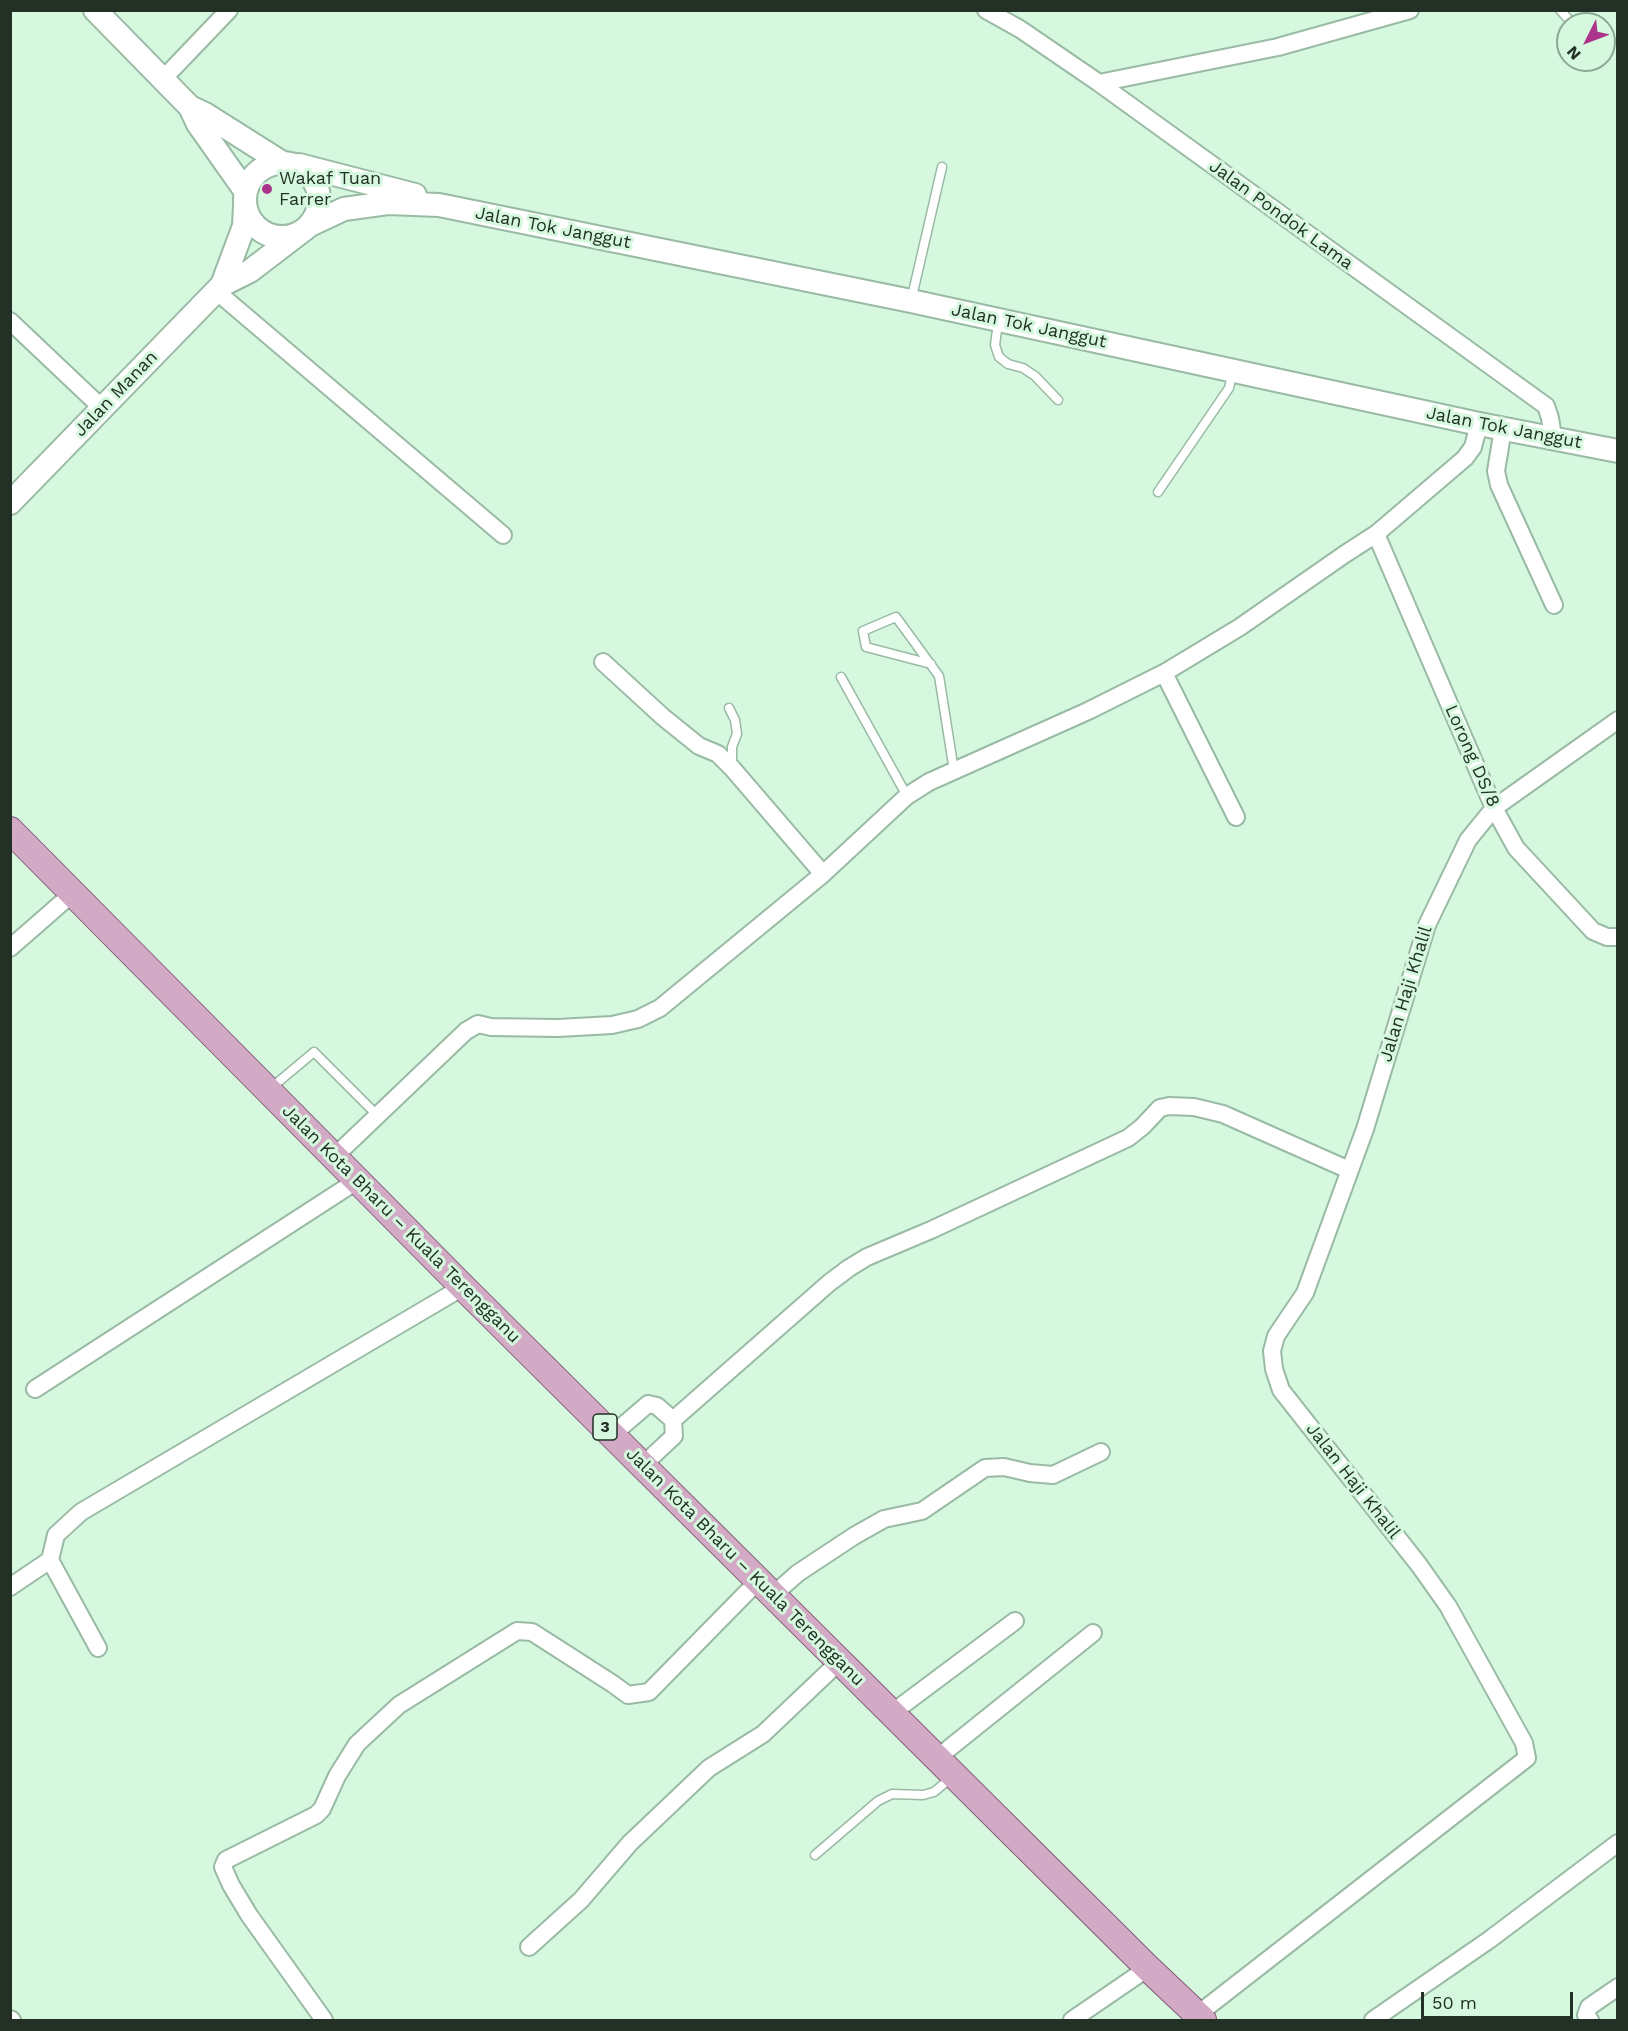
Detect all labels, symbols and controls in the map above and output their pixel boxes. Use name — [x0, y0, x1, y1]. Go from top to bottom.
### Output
north arrow — [1556, 12, 1616, 72]
text: N — [1563, 42, 1585, 64]
street label: Jalan Pondok Lama — [1205, 156, 1357, 274]
place label: Wakaf Tuan Farrer — [279, 168, 381, 210]
marker: Wakaf Tuan Farrer — [260, 182, 274, 196]
street label: Jalan Tok Janggut — [473, 202, 633, 254]
street label: Jalan Tok Janggut — [949, 299, 1109, 353]
street label: Jalan Manan — [70, 347, 162, 441]
street label: Jalan Tok Janggut — [1424, 402, 1584, 454]
street label: Lorong DS/8 — [1440, 702, 1504, 810]
street label: Jalan Haji Khalil — [1375, 923, 1437, 1065]
street label: Jalan Kota Bharu – Kuala Terengganu — [277, 1100, 525, 1348]
road number: 3 — [593, 1414, 617, 1440]
street label: Jalan Haji Khalil — [1301, 1419, 1405, 1543]
street label: Jalan Kota Bharu – Kuala Terengganu — [621, 1443, 869, 1691]
scale bar — [1424, 1980, 1576, 2018]
text: 50 m — [1432, 1992, 1477, 2013]

